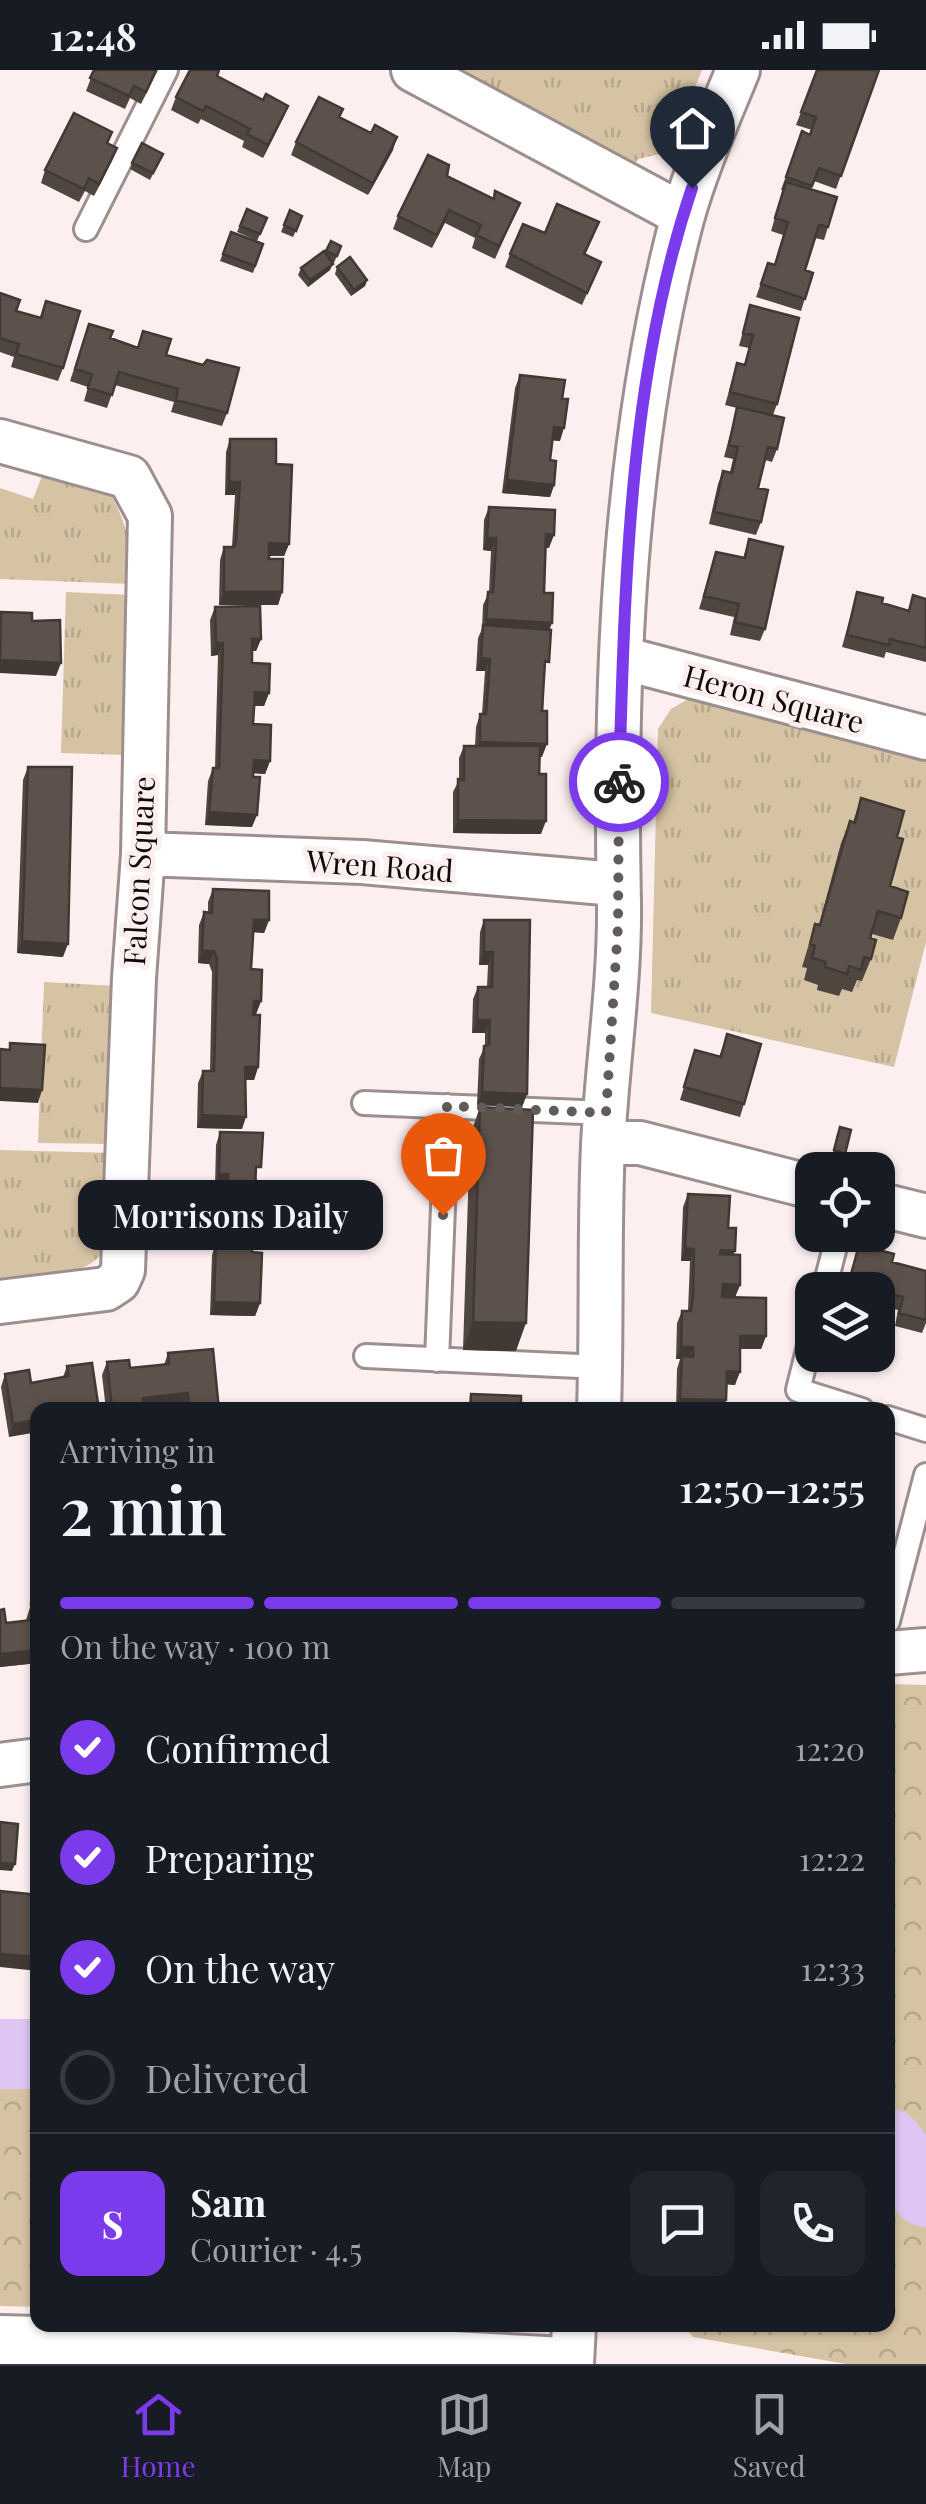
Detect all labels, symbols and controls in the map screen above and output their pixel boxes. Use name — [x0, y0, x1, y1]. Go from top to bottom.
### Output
text: 12:48 — [50, 10, 137, 61]
pin — [650, 86, 735, 189]
icon: home — [665, 101, 720, 156]
street label: Heron Square — [679, 655, 869, 741]
courier — [569, 732, 669, 832]
icon: bike — [592, 755, 647, 810]
street label: Falcon Square — [113, 775, 163, 967]
street label: Wren Road — [304, 840, 455, 890]
pin — [401, 1113, 486, 1216]
icon: bag — [416, 1128, 471, 1183]
map controls — [795, 1152, 895, 1372]
button: locate — [795, 1152, 895, 1252]
callout: Morrisons Daily — [78, 1180, 383, 1250]
text: Morrisons Daily — [112, 1193, 349, 1236]
button: layers — [795, 1272, 895, 1372]
text: Arriving in — [60, 1428, 215, 1471]
text: 12:50–12:55 — [679, 1462, 865, 1513]
text: 2 min — [60, 1465, 226, 1551]
text: On the way · 100 m — [60, 1624, 330, 1667]
icon: check — [60, 1720, 115, 1775]
text: Confirmed — [145, 1722, 330, 1773]
text: 12:20 — [795, 1726, 865, 1769]
icon: check — [60, 1830, 115, 1885]
text: Preparing — [145, 1832, 314, 1883]
text: 12:22 — [799, 1836, 865, 1879]
icon: check — [60, 1940, 115, 1995]
text: On the way — [145, 1942, 335, 1993]
text: 12:33 — [800, 1946, 865, 1989]
text: Delivered — [145, 2052, 309, 2103]
button: chat — [630, 2171, 735, 2276]
button: phone — [760, 2171, 865, 2276]
text: Sam — [190, 2176, 266, 2227]
text: S — [101, 2198, 124, 2249]
text: Courier · 4.5 — [190, 2227, 362, 2270]
tab: Home — [121, 2387, 196, 2484]
tab: Map — [437, 2387, 492, 2484]
tab: Saved — [733, 2387, 805, 2484]

